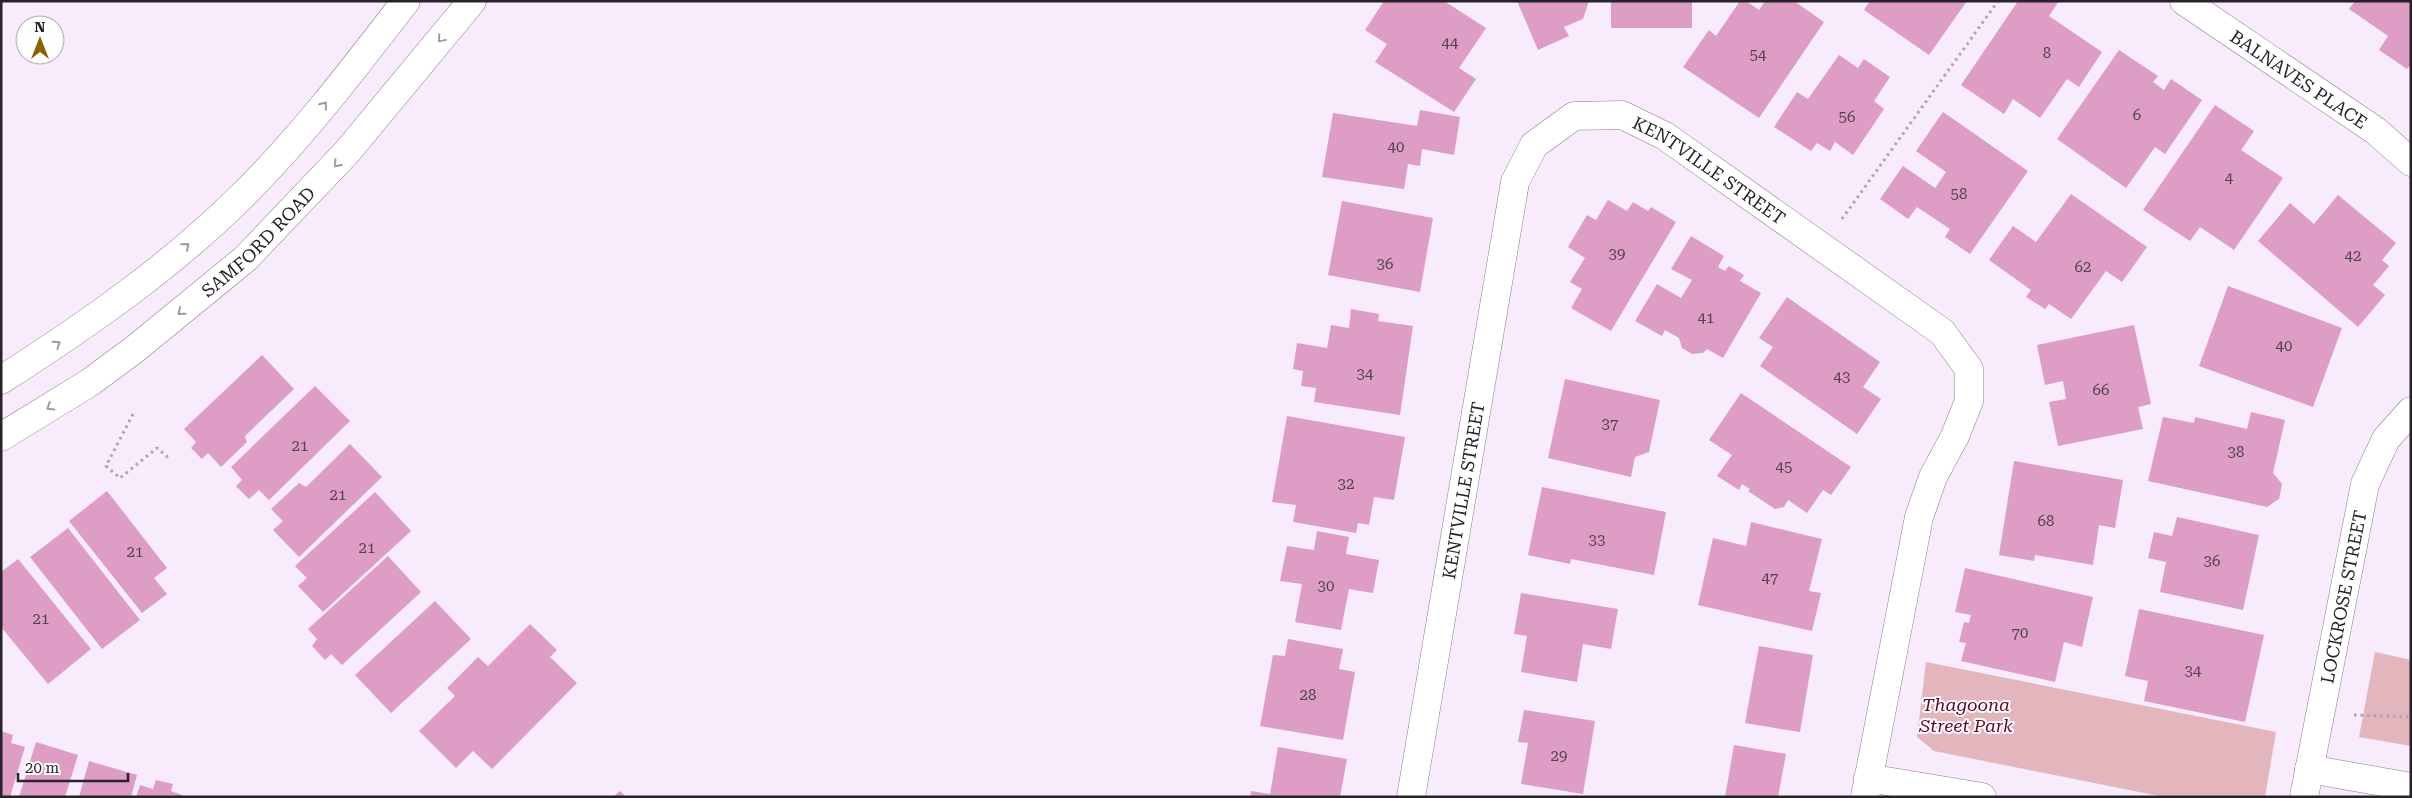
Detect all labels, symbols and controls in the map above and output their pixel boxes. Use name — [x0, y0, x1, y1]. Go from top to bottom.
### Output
north arrow — [15, 15, 65, 65]
text: N — [35, 19, 46, 35]
street label: BALNAVES PLACE — [2227, 25, 2372, 133]
one-way arrow — [438, 33, 446, 42]
house number: 44 — [1442, 34, 1459, 52]
house number: 8 — [2043, 44, 2051, 62]
house number: 54 — [1750, 46, 1767, 64]
one-way arrow — [319, 102, 327, 111]
house number: 6 — [2133, 106, 2141, 124]
house number: 56 — [1839, 108, 1855, 126]
street label: KENTVILLE STREET — [1630, 111, 1790, 228]
house number: 40 — [1388, 138, 1404, 156]
one-way arrow — [334, 158, 343, 167]
house number: 4 — [2225, 169, 2234, 187]
street label: SAMFORD ROAD — [197, 182, 319, 301]
house number: 58 — [1951, 185, 1967, 203]
one-way arrow — [180, 243, 189, 251]
house number: 39 — [1609, 245, 1625, 263]
house number: 42 — [2345, 247, 2361, 265]
house number: 36 — [1377, 255, 1393, 273]
house number: 62 — [2075, 258, 2091, 276]
one-way arrow — [178, 306, 187, 314]
house number: 41 — [1698, 309, 1714, 327]
house number: 40 — [2276, 337, 2292, 355]
one-way arrow — [51, 341, 61, 350]
house number: 34 — [1357, 365, 1374, 383]
house number: 43 — [1834, 368, 1850, 386]
house number: 66 — [2093, 381, 2109, 399]
street label: KENTVILLE STREET — [1438, 400, 1488, 581]
one-way arrow — [47, 401, 56, 411]
house number: 37 — [1602, 415, 1618, 433]
house number: 21 — [292, 437, 308, 455]
house number: 38 — [2228, 443, 2244, 461]
house number: 45 — [1776, 458, 1792, 476]
house number: 32 — [1338, 475, 1354, 493]
house number: 21 — [330, 486, 346, 504]
street label: LOCKROSE STREET — [2316, 508, 2370, 685]
house number: 68 — [2038, 512, 2054, 530]
house number: 33 — [1589, 531, 1605, 549]
house number: 21 — [359, 539, 375, 557]
house number: 21 — [127, 543, 143, 561]
house number: 36 — [2204, 552, 2220, 570]
house number: 47 — [1762, 569, 1778, 587]
house number: 30 — [1318, 577, 1334, 595]
house number: 21 — [33, 610, 49, 628]
house number: 70 — [2012, 624, 2028, 642]
house number: 34 — [2185, 662, 2202, 680]
house number: 28 — [1300, 686, 1316, 704]
park label: Thagoona Street Park — [1918, 694, 2013, 736]
house number: 29 — [1551, 747, 1567, 765]
scale bar — [18, 750, 128, 782]
text: 20 m — [25, 759, 60, 777]

